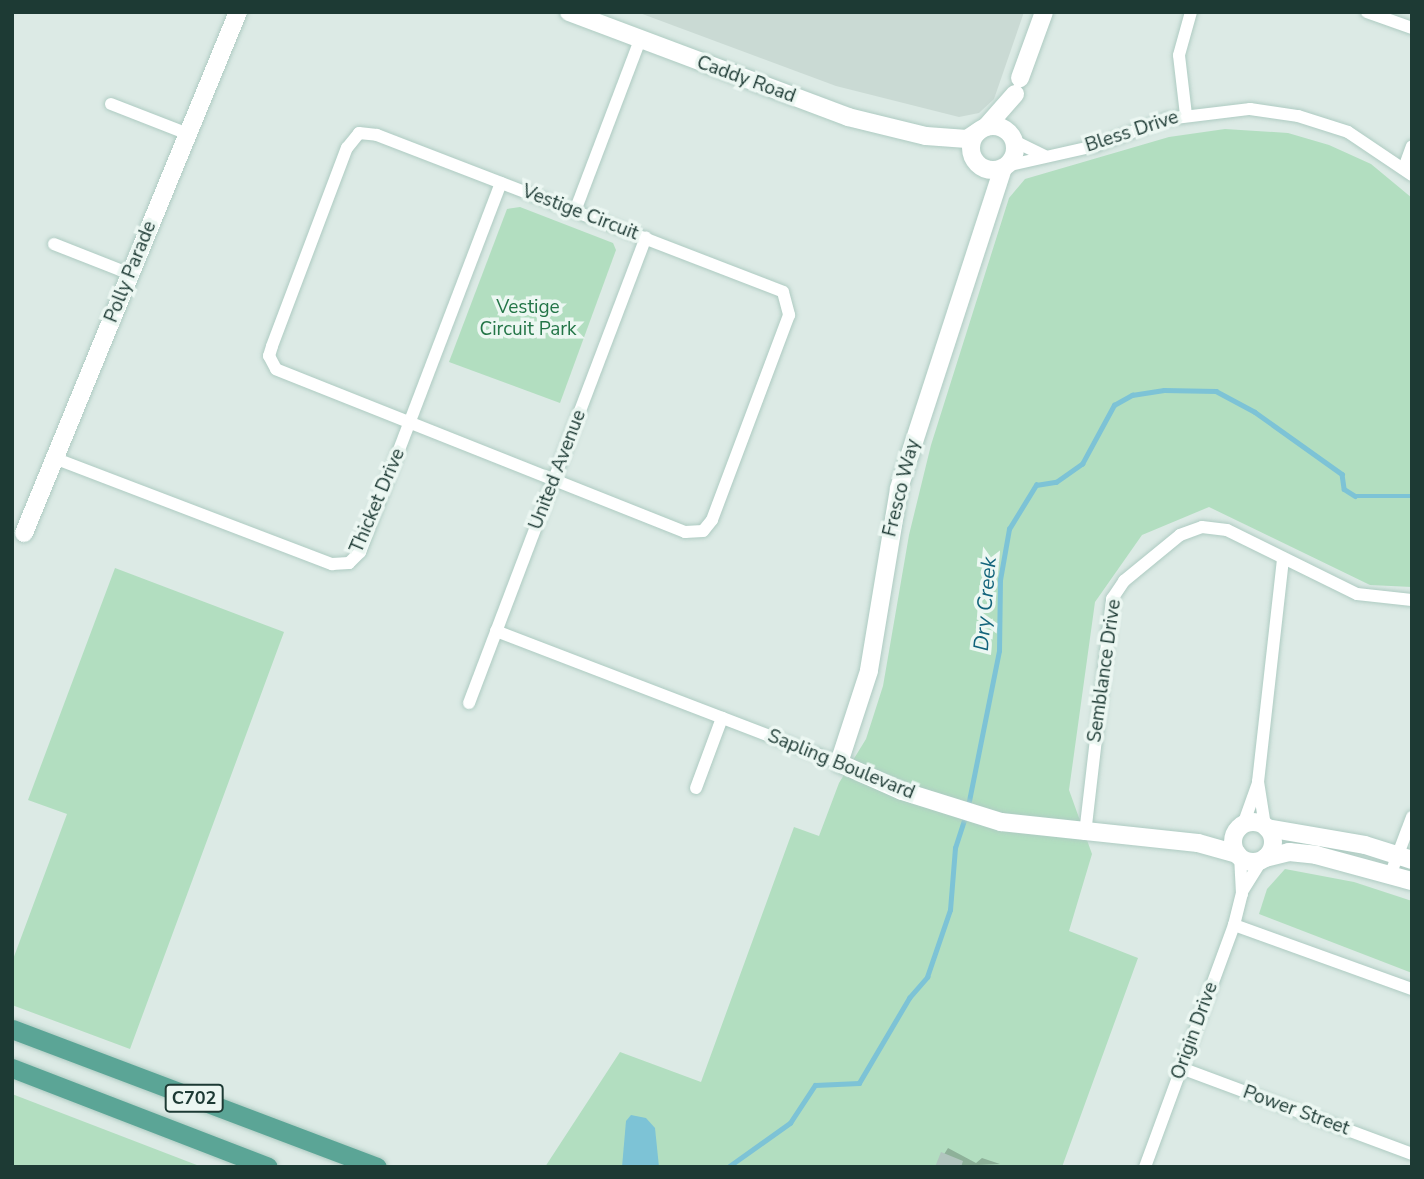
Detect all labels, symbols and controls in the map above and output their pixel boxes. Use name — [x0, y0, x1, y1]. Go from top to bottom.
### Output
street label: Caddy Road — [693, 52, 799, 108]
street label: Bless Drive — [1082, 106, 1182, 158]
street label: Vestige Circuit — [519, 180, 641, 246]
street label: Polly Parade — [100, 218, 162, 326]
park label: Vestige Circuit Park — [479, 297, 577, 341]
street label: United Avenue — [525, 407, 591, 533]
street label: Fresco Way — [879, 437, 925, 539]
street label: Thicket Drive — [346, 445, 410, 557]
water label: Dry Creek — [968, 556, 1002, 652]
street label: Semblance Drive — [1084, 598, 1126, 744]
street label: Sapling Boulevard — [764, 725, 918, 805]
street label: Origin Drive — [1167, 979, 1223, 1083]
street label: Power Street — [1240, 1081, 1352, 1141]
road number: C702 — [164, 1084, 224, 1112]

